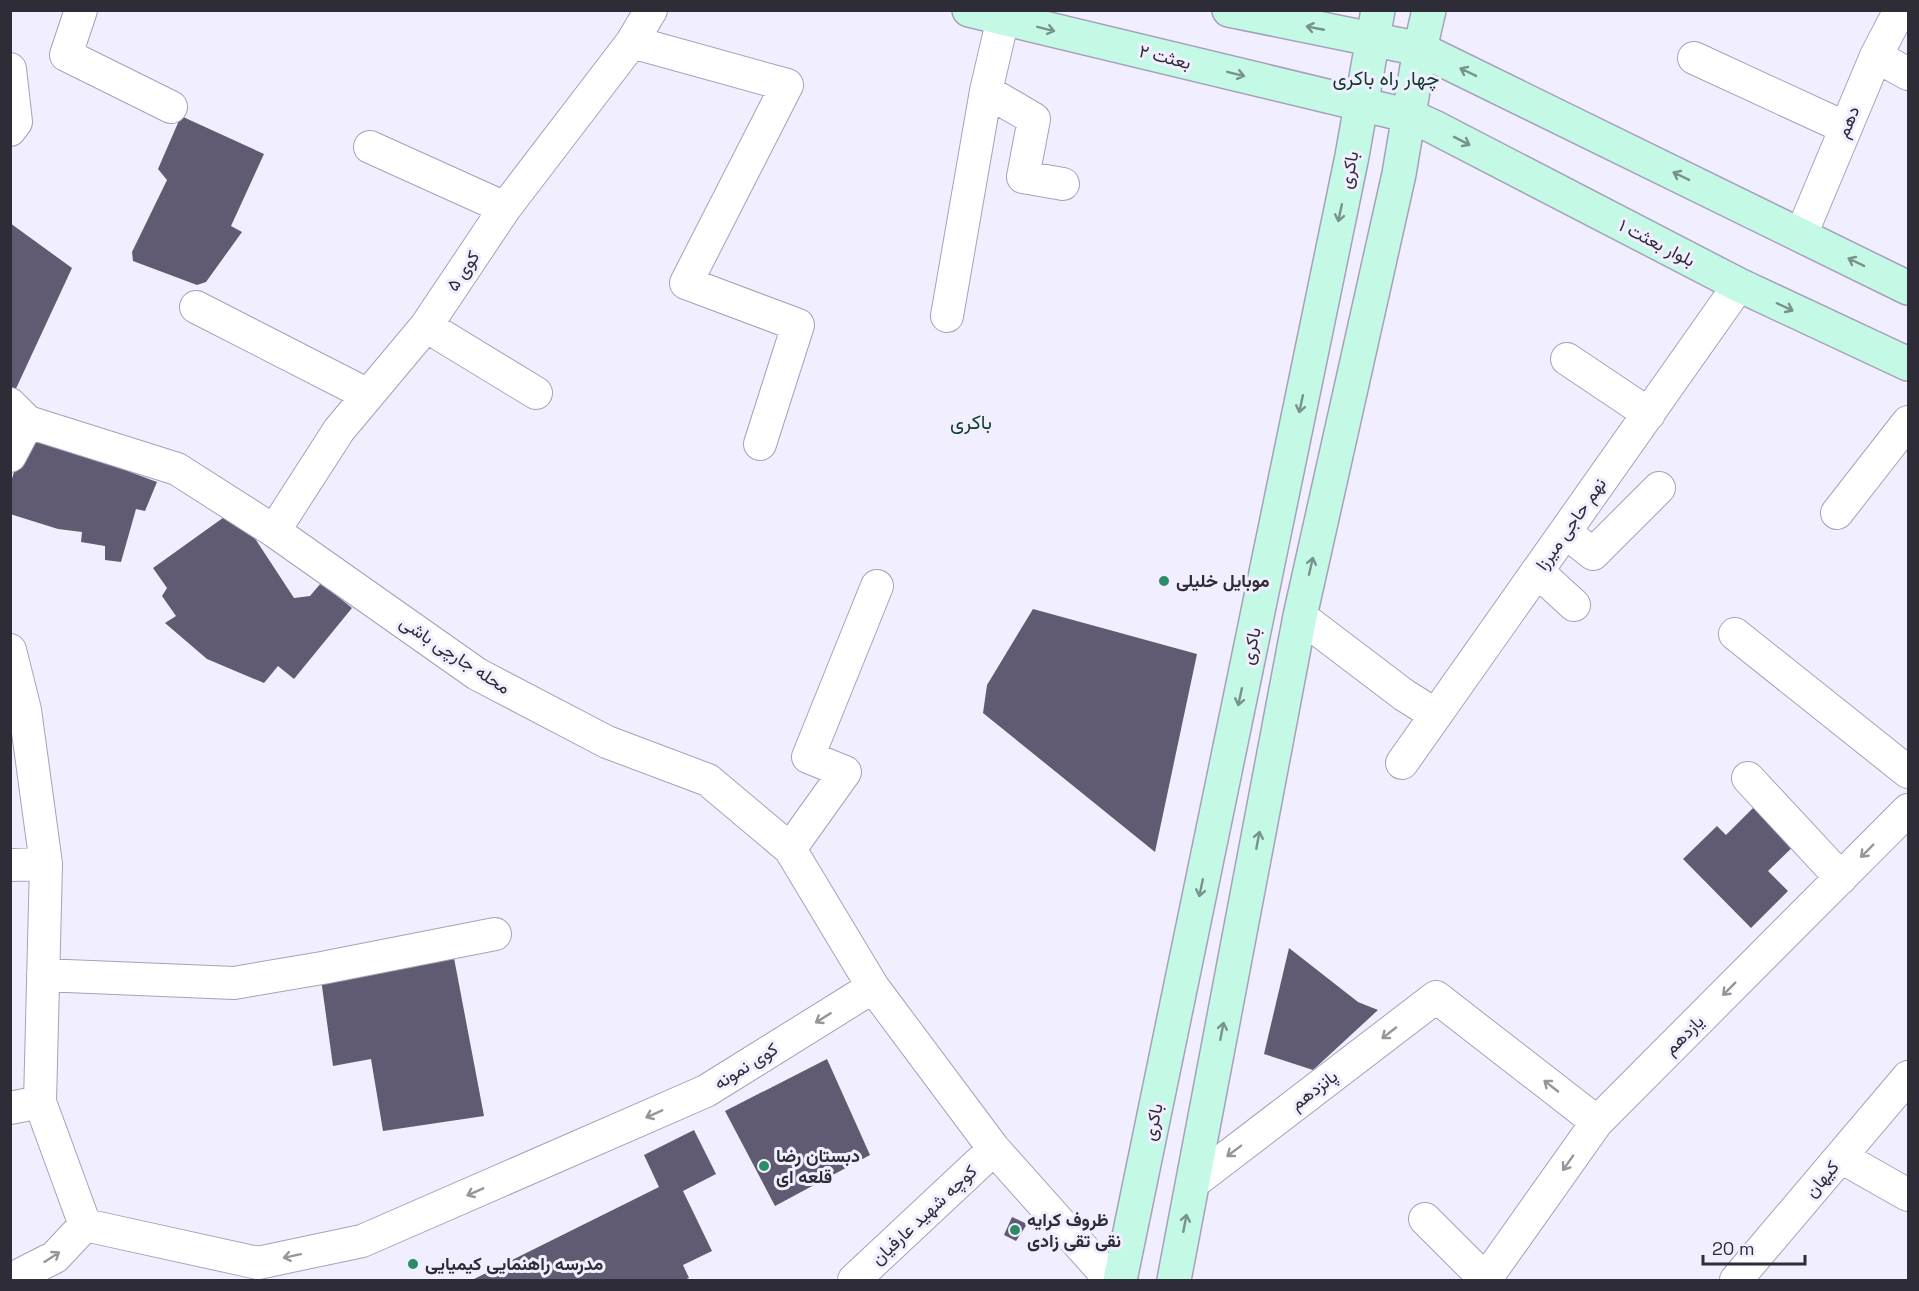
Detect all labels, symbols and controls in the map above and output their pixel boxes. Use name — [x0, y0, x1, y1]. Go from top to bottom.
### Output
one-way arrow — [1306, 22, 1325, 33]
one-way arrow — [1036, 23, 1055, 35]
street label: بعثت ۲ — [1137, 39, 1194, 74]
district label: چهار راه باکری — [1333, 65, 1440, 92]
one-way arrow — [1459, 65, 1477, 77]
one-way arrow — [1226, 69, 1245, 81]
street label: دهم — [1831, 102, 1865, 142]
one-way arrow — [1453, 135, 1470, 147]
street label: باکری — [1334, 149, 1363, 191]
one-way arrow — [1672, 170, 1690, 182]
one-way arrow — [1334, 203, 1346, 222]
street label: بلوار بعثت ۱ — [1615, 214, 1699, 272]
street label: کوی ۵ — [441, 246, 484, 295]
one-way arrow — [1847, 256, 1865, 267]
one-way arrow — [1776, 301, 1794, 313]
one-way arrow — [1295, 393, 1306, 413]
district label: باکری — [950, 409, 992, 435]
street label: نهم حاجی میرزا — [1530, 473, 1612, 575]
one-way arrow — [1306, 557, 1318, 576]
place label: موبایل خلیلی — [1176, 569, 1270, 592]
marker: موبایل خلیلی — [1157, 574, 1171, 588]
street label: محله جارچی باشی — [395, 610, 515, 700]
street label: باکری — [1235, 625, 1266, 667]
one-way arrow — [1234, 687, 1245, 707]
one-way arrow — [1253, 831, 1264, 850]
one-way arrow — [1860, 844, 1875, 859]
one-way arrow — [1195, 878, 1206, 898]
one-way arrow — [1722, 982, 1737, 997]
street label: یازدهم — [1659, 1010, 1709, 1060]
one-way arrow — [815, 1012, 832, 1024]
one-way arrow — [1217, 1022, 1228, 1042]
one-way arrow — [1382, 1026, 1398, 1039]
street label: کوی نمونه — [709, 1037, 782, 1094]
street label: پانزدهم — [1285, 1064, 1343, 1116]
one-way arrow — [1543, 1080, 1559, 1093]
street label: باکری — [1137, 1101, 1168, 1143]
one-way arrow — [645, 1109, 664, 1120]
place label: دبستان رضا قلعه ای — [776, 1144, 860, 1188]
one-way arrow — [1227, 1145, 1243, 1158]
one-way arrow — [1562, 1154, 1575, 1170]
street label: کیهان — [1800, 1155, 1844, 1202]
marker: دبستان رضا قلعه ای — [757, 1159, 771, 1173]
street label: کوچه شهید عارفیان — [866, 1160, 982, 1270]
one-way arrow — [467, 1186, 485, 1198]
place label: ظروف کرایه نقی تقی زادی — [1027, 1208, 1121, 1252]
one-way arrow — [1180, 1214, 1191, 1233]
marker: ظروف کرایه نقی تقی زادی — [1008, 1223, 1022, 1237]
scale bar — [1703, 1228, 1805, 1266]
text: 20 m — [1712, 1237, 1755, 1260]
one-way arrow — [43, 1251, 60, 1264]
one-way arrow — [283, 1251, 302, 1262]
place label: مدرسه راهنمایی کیمیایی — [425, 1252, 604, 1275]
marker: مدرسه راهنمایی کیمیایی — [406, 1257, 420, 1271]

